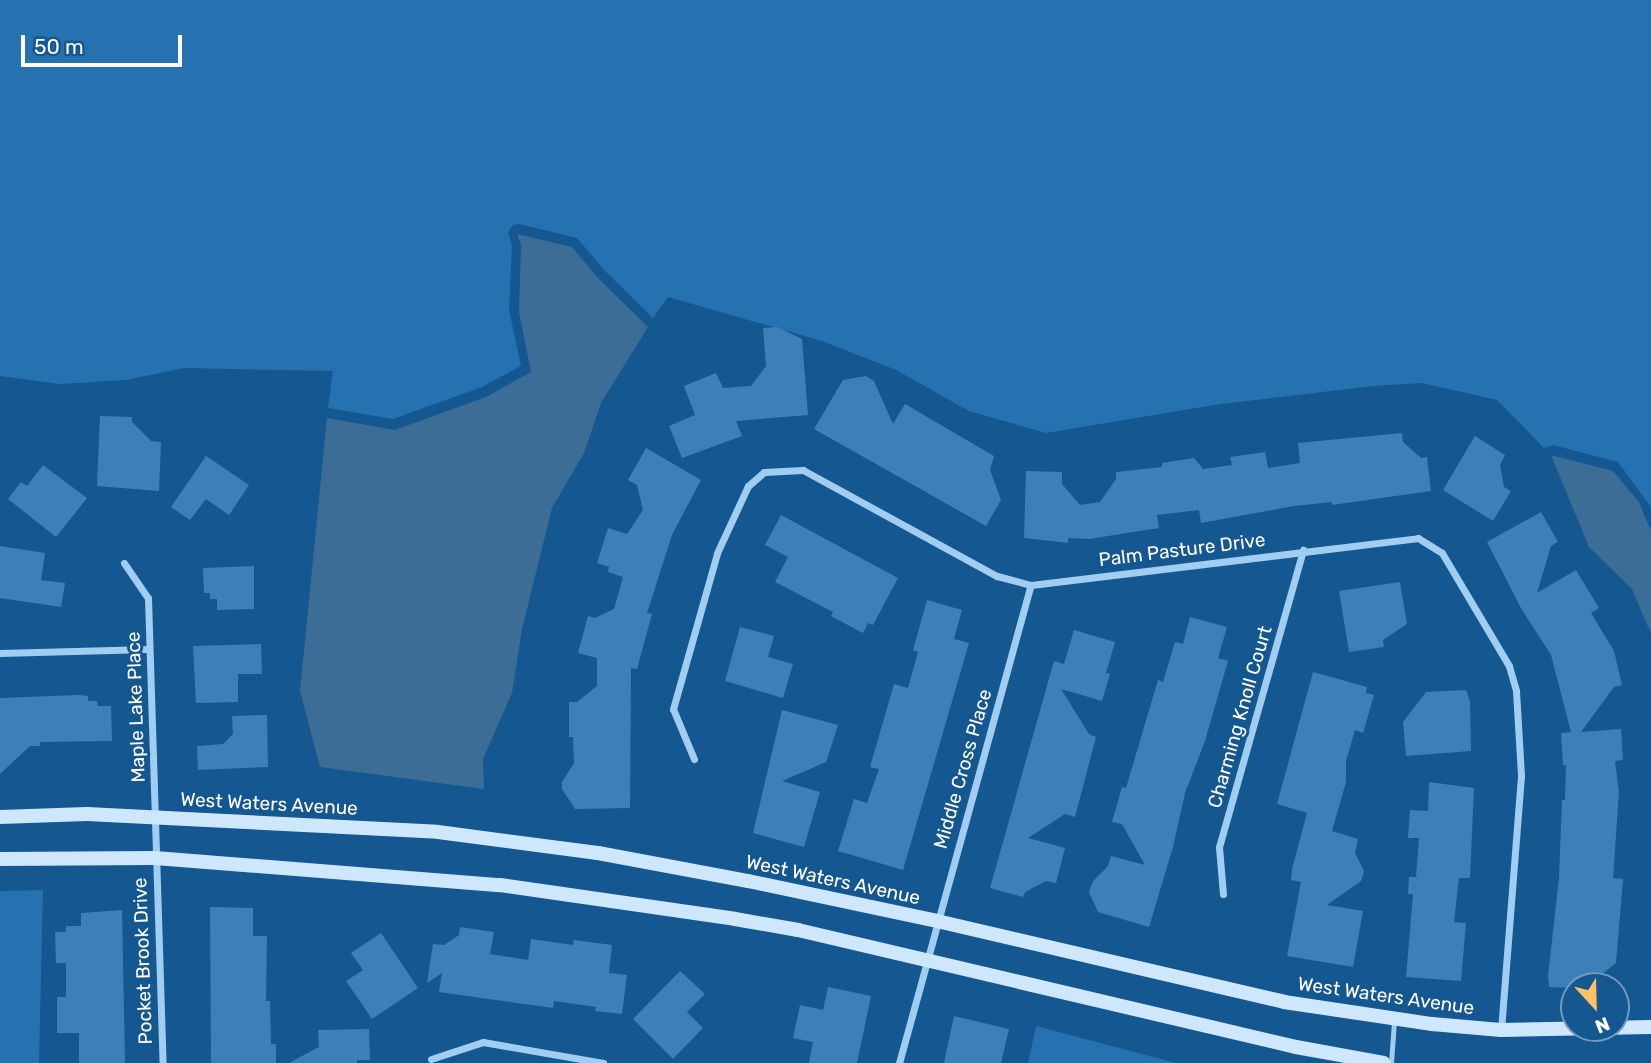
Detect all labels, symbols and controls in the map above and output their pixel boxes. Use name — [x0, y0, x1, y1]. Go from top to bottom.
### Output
scale bar — [24, 21, 186, 65]
text: 50 m — [34, 34, 84, 59]
street label: Palm Pasture Drive — [1097, 528, 1267, 572]
street label: Charming Knoll Court — [1203, 623, 1277, 811]
street label: Maple Lake Place — [122, 631, 150, 783]
street label: Middle Cross Place — [929, 686, 997, 852]
street label: West Waters Avenue — [179, 788, 359, 820]
street label: West Waters Avenue — [743, 850, 923, 910]
street label: Pocket Brook Drive — [129, 877, 157, 1045]
street label: West Waters Avenue — [1296, 972, 1476, 1020]
north arrow — [1560, 972, 1630, 1042]
text: N — [1592, 1012, 1613, 1038]

